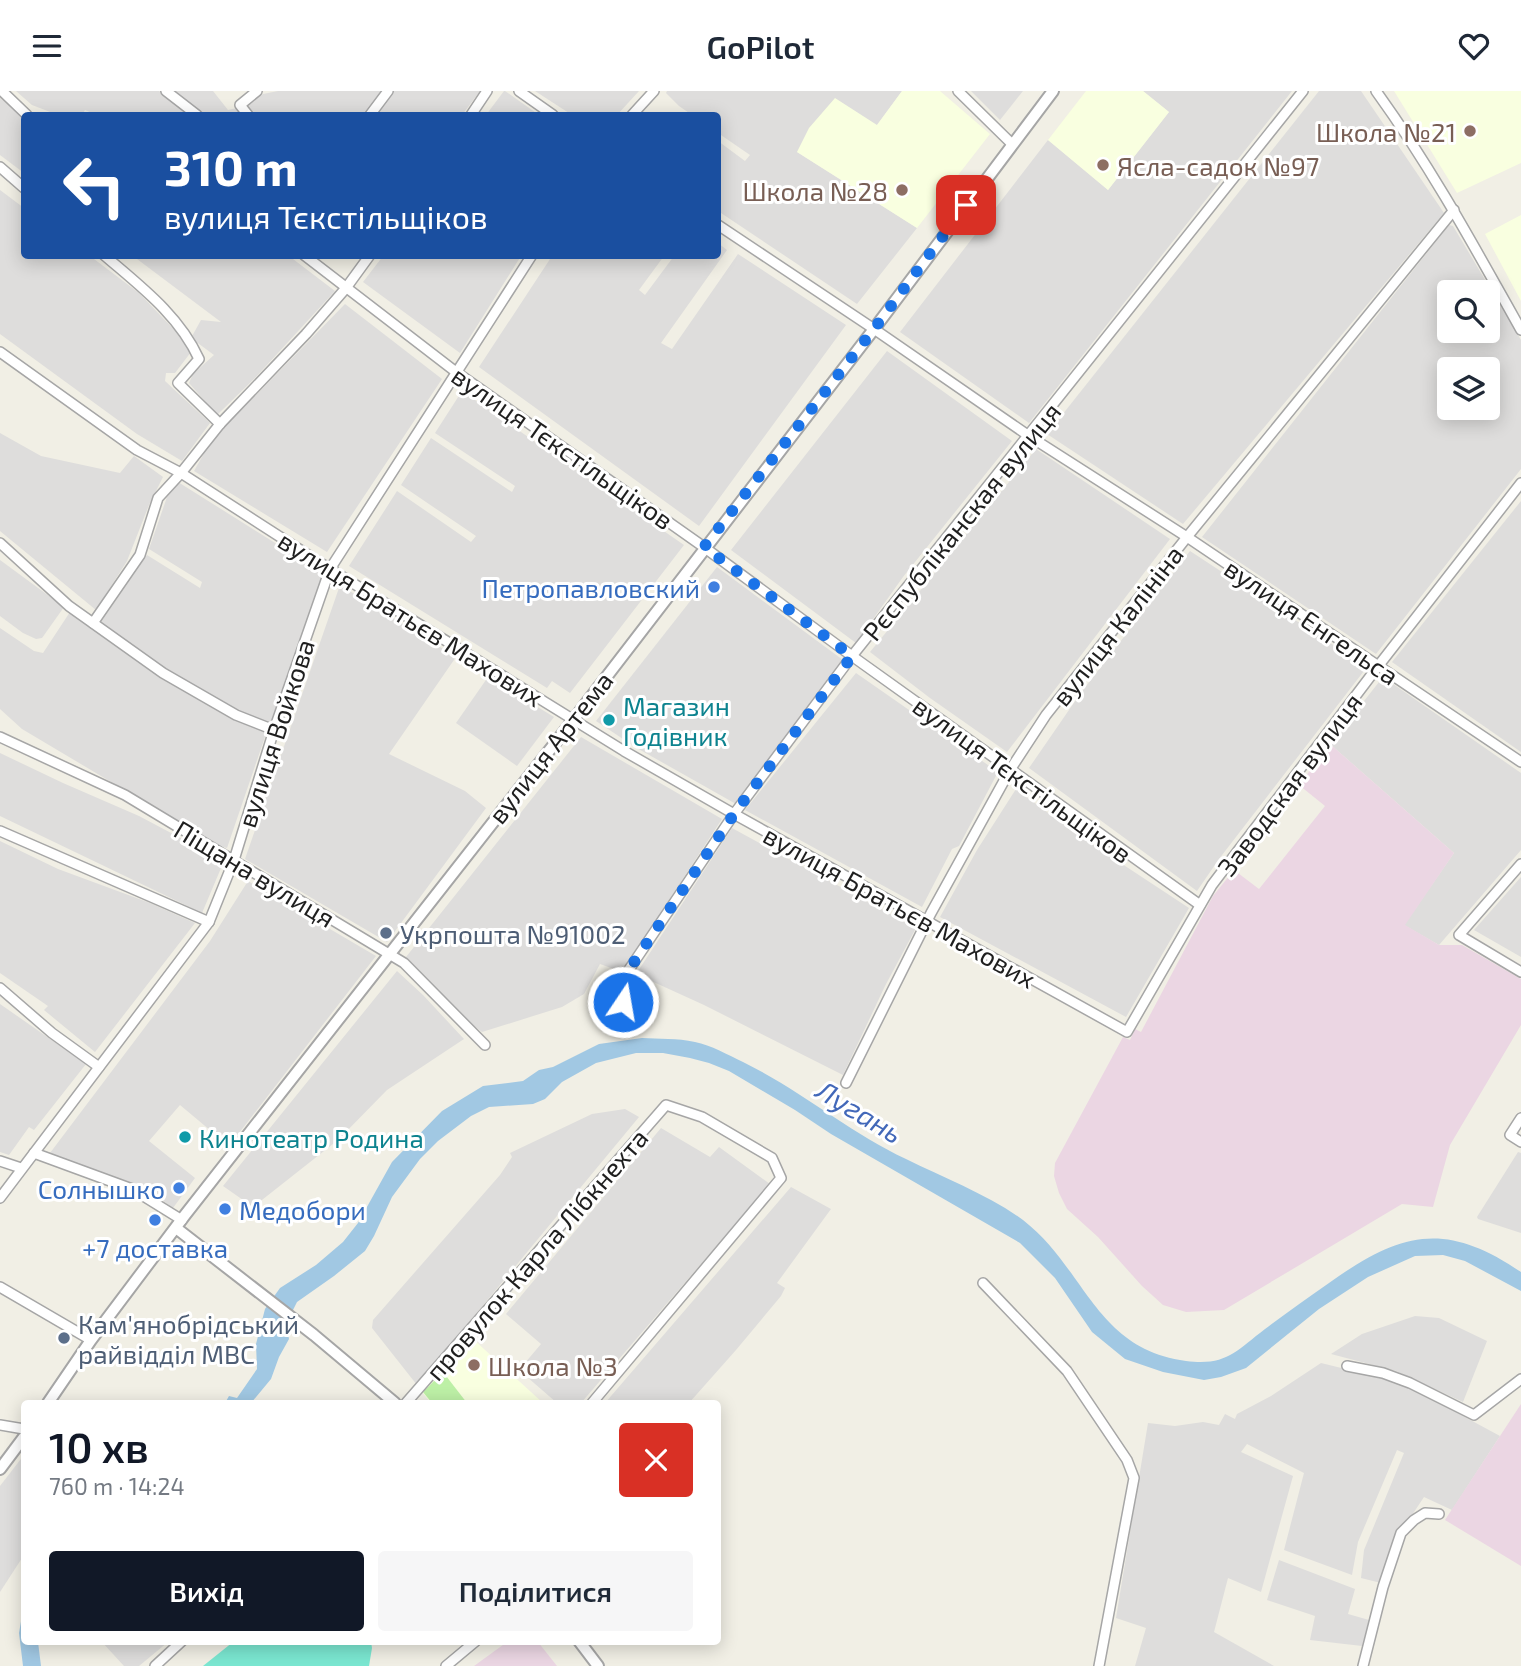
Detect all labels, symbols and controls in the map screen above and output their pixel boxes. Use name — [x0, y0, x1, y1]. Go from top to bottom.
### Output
icon: menu — [28, 27, 66, 65]
text: GoPilot — [706, 27, 815, 65]
icon: heart — [1455, 27, 1493, 65]
place label: Школа №21 — [1316, 116, 1456, 147]
marker: Школа №21 — [1462, 123, 1478, 139]
text: 310 m — [164, 137, 298, 196]
icon: left — [49, 140, 140, 231]
place label: Ясла-садок №97 — [1117, 150, 1319, 181]
marker: Ясла-садок №97 — [1095, 157, 1111, 173]
place label: Школа №28 — [742, 175, 888, 206]
pin — [936, 175, 996, 235]
marker: Школа №28 — [894, 182, 910, 198]
icon: arrive — [947, 186, 985, 224]
text: вулиця Тєкстільщіков — [164, 197, 488, 235]
map controls — [1437, 280, 1500, 420]
button: search — [1437, 280, 1500, 343]
button: layers — [1437, 357, 1500, 420]
street label: вулиця Тєкстільщіков — [446, 359, 680, 536]
street label: Рєспубліканская вулиця — [856, 396, 1067, 647]
street label: вулиця Братьєв Махових — [272, 524, 549, 713]
street label: вулиця Калініна — [1045, 539, 1190, 712]
street label: вулиця Енгельса — [1219, 551, 1405, 691]
place label: Петропавловский — [482, 572, 700, 603]
marker: Петропавловский — [706, 579, 722, 595]
street label: вулиця Войкова — [230, 635, 321, 831]
street label: вулиця Артема — [481, 665, 620, 830]
street label: Заводская вулиця — [1210, 687, 1368, 882]
street label: вулиця Тєкстільщіков — [907, 689, 1138, 870]
place label: Магазин Годівник — [623, 690, 730, 751]
marker: Магазин Годівник — [601, 712, 617, 728]
street label: Піщана вулиця — [169, 813, 341, 934]
street label: вулиця Братьєв Махових — [758, 818, 1042, 995]
place label: Укрпошта №91002 — [400, 918, 626, 949]
marker: Укрпошта №91002 — [378, 925, 394, 941]
position arrow — [586, 965, 660, 1039]
water label: Лугань — [810, 1072, 909, 1150]
place label: Кинотеатр Родина — [199, 1122, 424, 1153]
street label: провулок Карла Лібкнехта — [418, 1122, 654, 1387]
marker: Кинотеатр Родина — [177, 1129, 193, 1145]
place label: Солнышко — [38, 1173, 165, 1204]
marker: Солнышко — [171, 1180, 187, 1196]
place label: Медобори — [239, 1194, 366, 1225]
marker: Медобори — [217, 1201, 233, 1217]
marker: +7 доставка — [147, 1212, 163, 1228]
place label: +7 доставка — [82, 1232, 228, 1263]
place label: Кам'янобрідський райвідділ МВС — [78, 1308, 299, 1369]
marker: Кам'янобрідський райвідділ МВС — [56, 1330, 72, 1346]
place label: Школа №3 — [488, 1350, 618, 1381]
marker: Школа №3 — [466, 1357, 482, 1373]
text: 10 хв — [49, 1421, 149, 1471]
button: close — [619, 1423, 693, 1497]
text: 760 m · 14:24 — [49, 1472, 185, 1500]
button: Вихід — [49, 1551, 364, 1631]
button: Поділитися — [378, 1551, 693, 1631]

